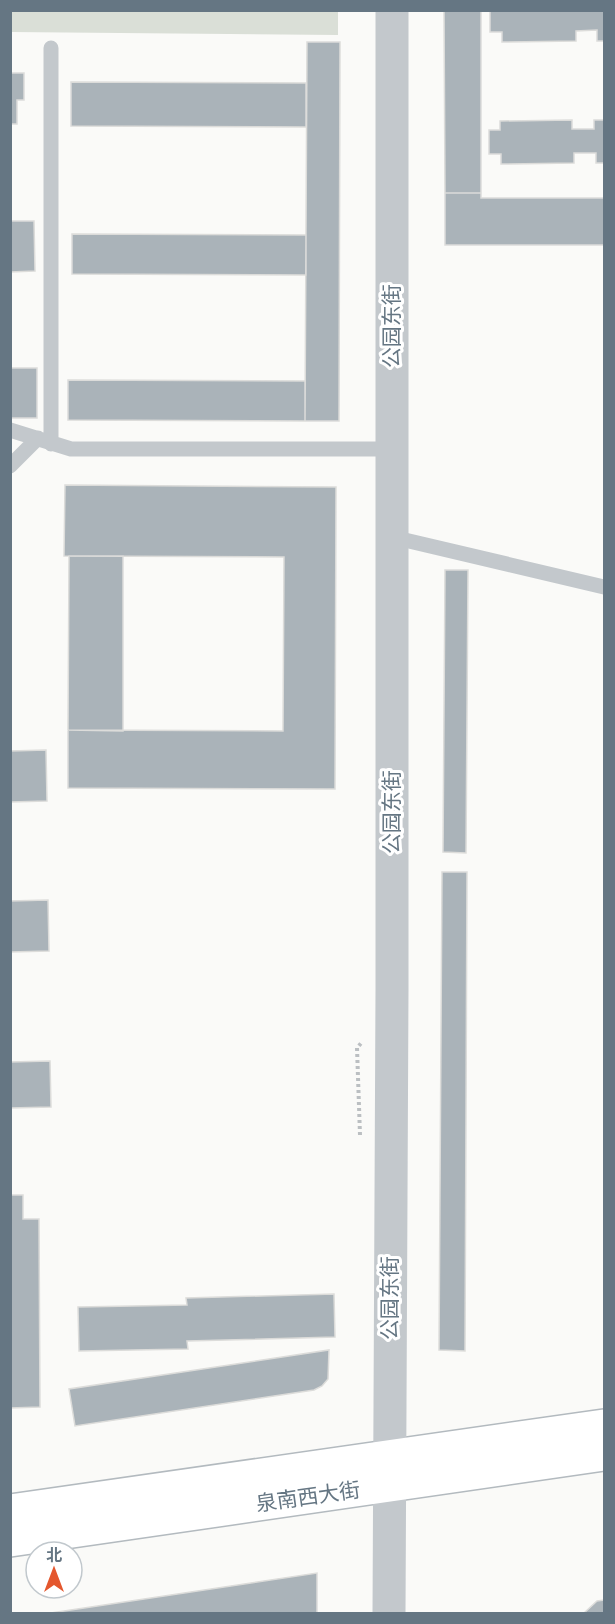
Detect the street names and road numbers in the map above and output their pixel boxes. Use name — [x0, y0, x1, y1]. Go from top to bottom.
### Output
street label: 公园东街 — [380, 284, 403, 368]
street label: 公园东街 — [380, 770, 403, 854]
street label: 公园东街 — [378, 1256, 401, 1340]
street label: 泉南西大街 — [254, 1478, 362, 1515]

